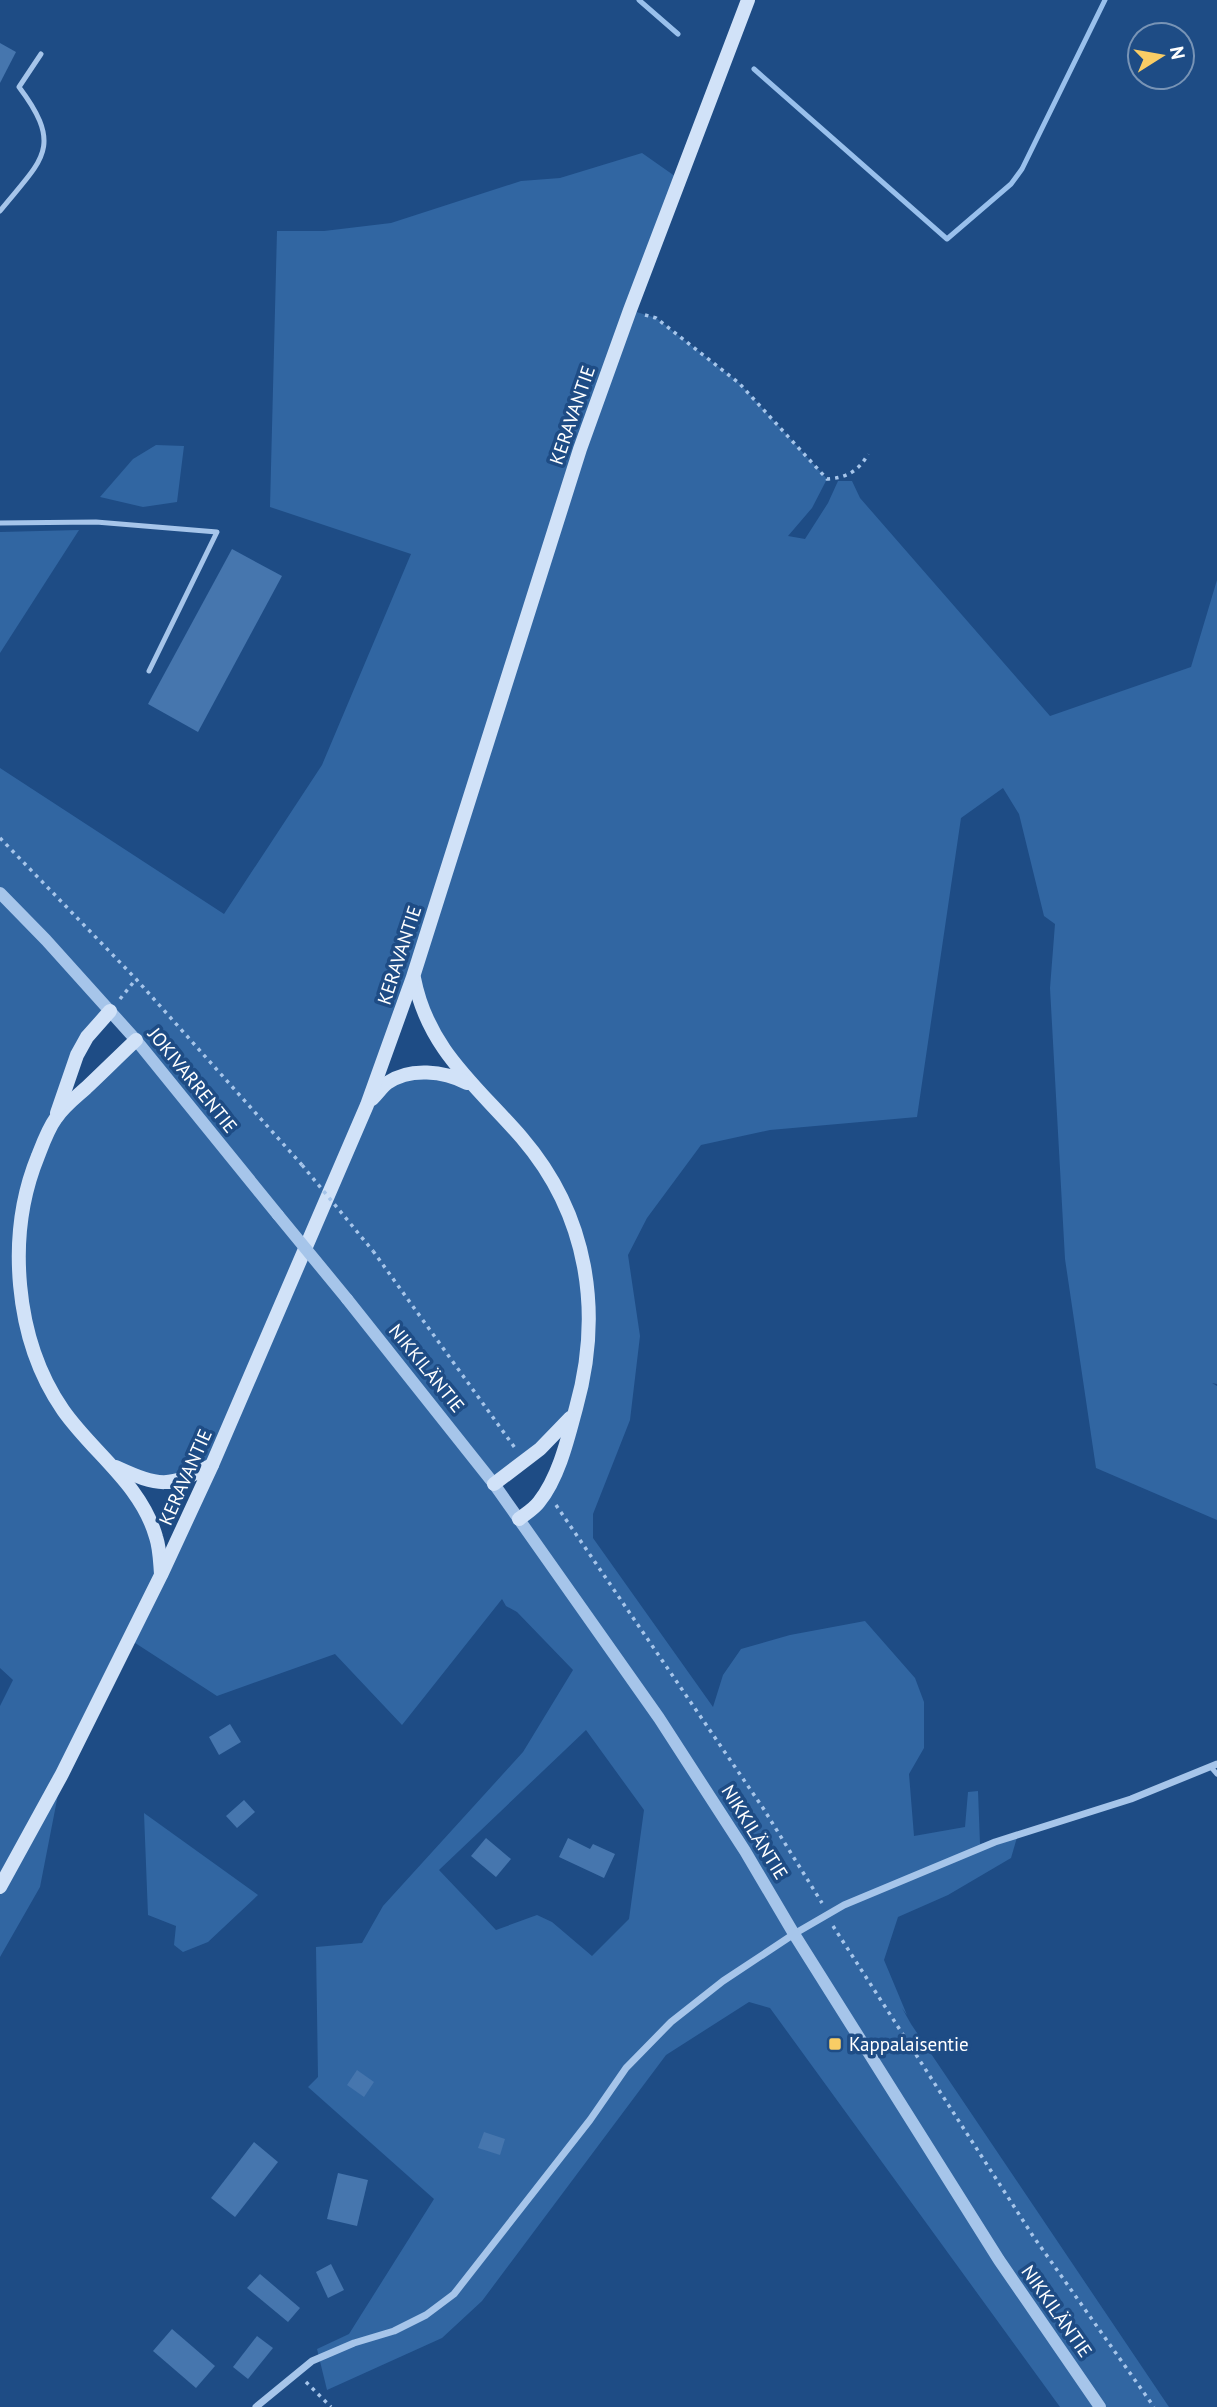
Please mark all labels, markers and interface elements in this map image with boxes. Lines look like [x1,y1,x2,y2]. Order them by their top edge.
north arrow [1126,21,1196,91]
text: N [1165,44,1191,61]
street label: KERAVANTIE [544,362,600,468]
street label: KERAVANTIE [372,902,426,1008]
street label: JOKIVARRENTIE [143,1022,243,1138]
street label: NIKKILÄNTIE [384,1319,470,1417]
street label: KERAVANTIE [153,1425,217,1529]
street label: NIKKILÄNTIE [716,1780,794,1884]
place label: Kappalaisentie [849,2032,969,2056]
marker: Kappalaisentie [827,2036,843,2052]
street label: NIKKILÄNTIE [1016,2260,1098,2362]

